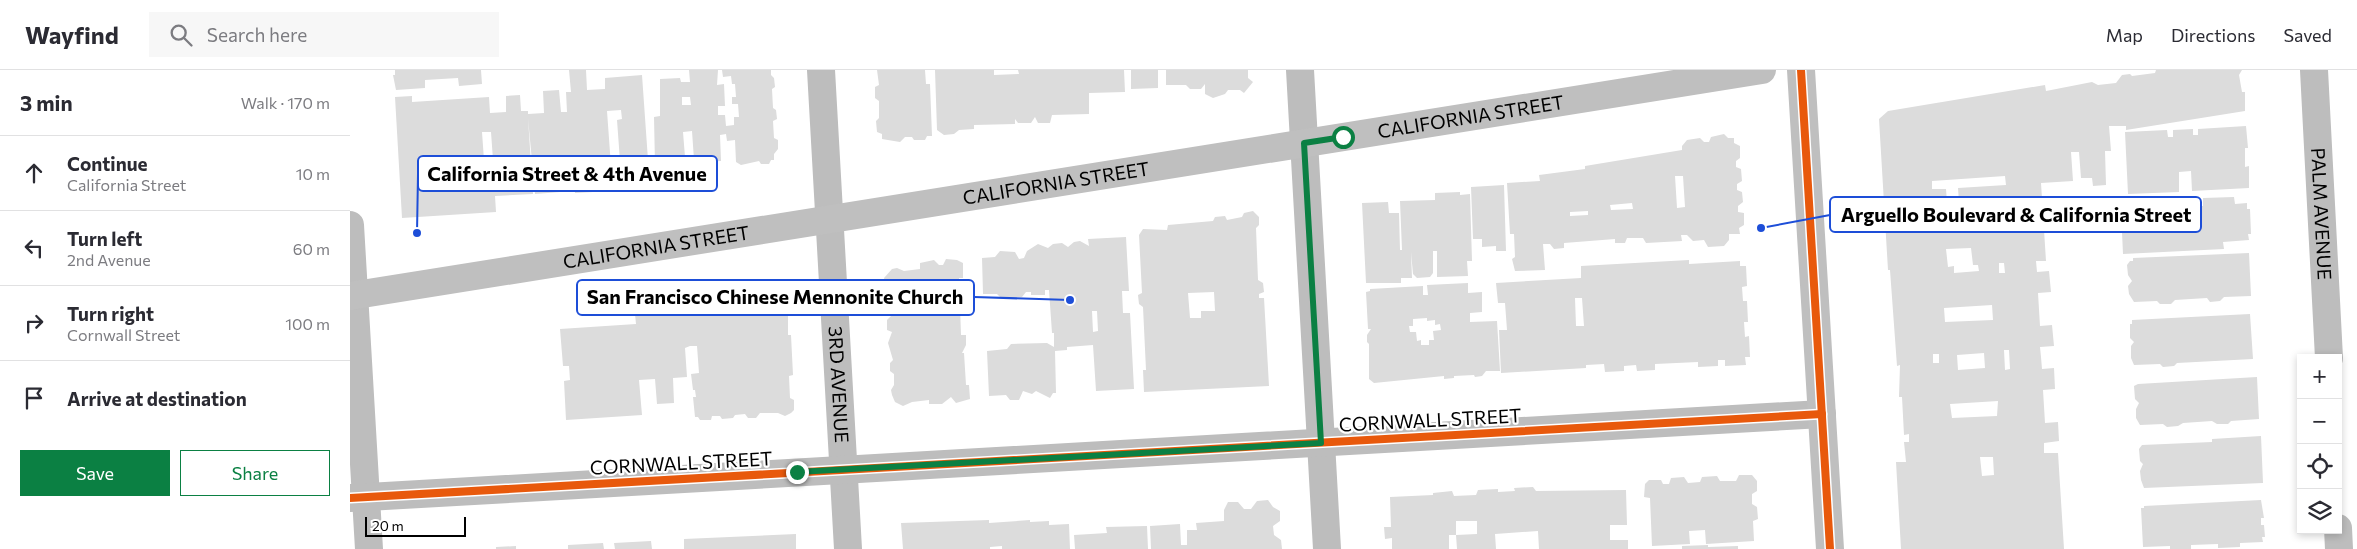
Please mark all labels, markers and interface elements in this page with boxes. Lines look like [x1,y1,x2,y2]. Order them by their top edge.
search box [149,12,499,57]
text: Wayfind [25,20,119,49]
icon: search [167,21,195,49]
text: Search here [207,23,307,46]
text: Map [2106,24,2143,46]
text: Directions [2171,24,2255,46]
text: Saved [2283,24,2332,46]
text: 3 min [20,90,73,115]
street label: CALIFORNIA STREET [1376,90,1566,142]
text: Walk · 170 m [241,93,330,112]
route start [1332,126,1355,149]
street label: PALM AVENUE [2307,147,2337,280]
text: Continue [67,152,147,175]
callout: California Street & 4th Avenue [418,156,717,191]
street label: CALIFORNIA STREET [961,156,1151,209]
icon: ahead [20,159,48,187]
text: California Street & 4th Avenue [427,161,707,185]
text: 10 m [296,164,330,183]
text: California Street [67,175,186,194]
callout: Arguello Boulevard & California Street [1830,197,2201,232]
text: Arguello Boulevard & California Street [1841,202,2191,226]
street label: CALIFORNIA STREET [561,220,751,273]
text: Turn left [67,227,142,250]
icon: left [20,234,48,262]
text: 60 m [293,239,330,258]
text: 2nd Avenue [67,250,151,269]
callout: San Francisco Chinese Mennonite Church [577,280,974,315]
text: San Francisco Chinese Mennonite Church [587,284,963,308]
text: Turn right [67,302,154,325]
icon: right [20,309,48,337]
text: 100 m [285,314,330,333]
text: Cornwall Street [67,325,180,344]
street label: 3RD AVENUE [824,326,854,443]
map controls [2297,354,2342,534]
button: + [2297,354,2342,399]
icon: arrive [20,384,48,412]
text: Arrive at destination [67,387,247,410]
button: − [2297,399,2342,444]
street label: CORNWALL STREET [1338,403,1522,436]
button: locate [2297,444,2342,489]
street label: CORNWALL STREET [589,446,773,479]
button: Save [20,450,170,496]
button: Share [180,450,330,496]
route end [786,461,809,484]
button: layers [2297,489,2342,534]
scale bar [365,514,466,537]
text: 20 m [372,517,404,534]

